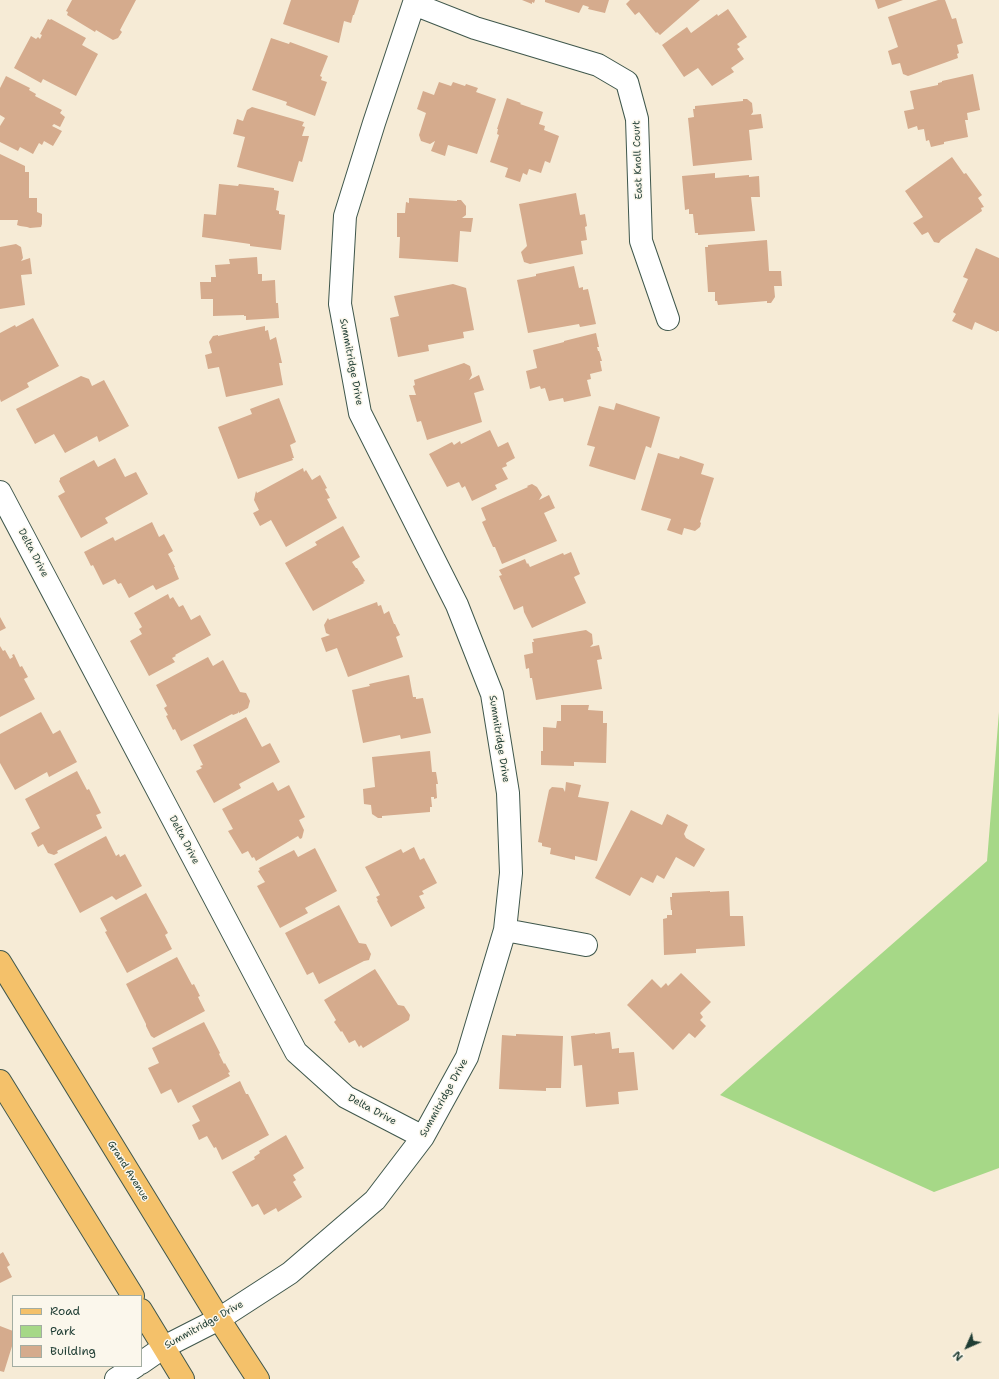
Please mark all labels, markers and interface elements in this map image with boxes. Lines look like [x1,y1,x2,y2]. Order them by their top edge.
street label: East Knoll Court [631,120,645,200]
street label: Summitridge Drive [337,318,365,406]
street label: Delta Drive [15,527,51,579]
street label: Summitridge Drive [486,695,512,783]
street label: Delta Drive [166,814,202,866]
street label: Summitridge Drive [417,1057,471,1139]
street label: Delta Drive [346,1092,398,1128]
street label: Grand Avenue [105,1139,151,1203]
legend [12,1295,142,1367]
street label: Summitridge Drive [163,1298,245,1352]
text: Road [50,1303,80,1319]
text: Park [50,1323,76,1339]
north arrow [947,1327,987,1367]
text: Building [50,1343,96,1359]
text: N [950,1347,967,1364]

